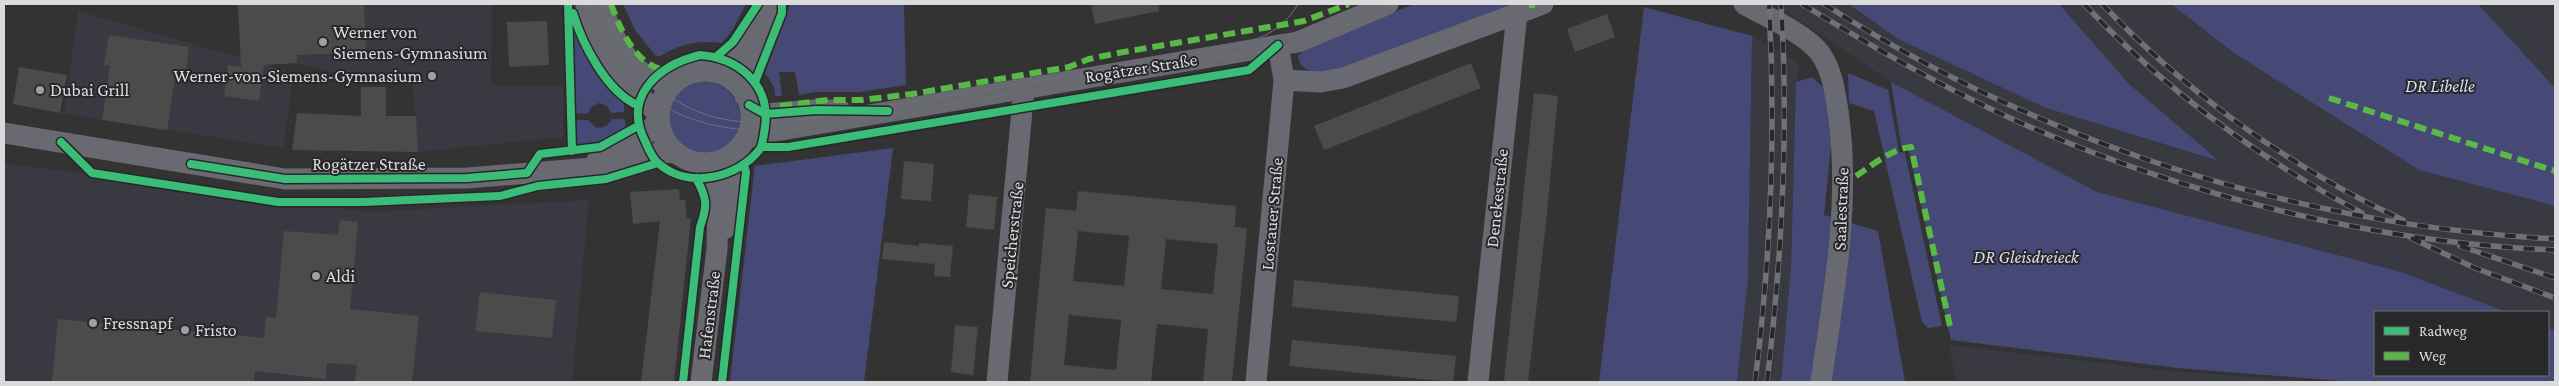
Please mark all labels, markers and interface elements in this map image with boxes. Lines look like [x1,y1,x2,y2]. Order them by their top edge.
place label: Werner von Siemens-Gymnasium [333,22,488,63]
marker: Werner von Siemens-Gymnasium [317,36,329,48]
street label: Rogätzer Straße [1083,49,1199,87]
place label: Werner-von-Siemens-Gymnasium [174,66,423,86]
marker: Werner-von-Siemens-Gymnasium [426,70,438,82]
park label: DR Libelle [2405,76,2475,96]
place label: Dubai Grill [50,80,129,100]
marker: Dubai Grill [34,84,46,96]
street label: Denekestraße [1482,148,1512,248]
street label: Rogätzer Straße [312,154,426,174]
street label: Lostauer Straße [1257,157,1287,271]
street label: Saalestraße [1830,167,1852,251]
street label: Speicherstraße [996,181,1028,289]
park label: DR Gleisdreieck [1973,247,2080,267]
place label: Aldi [326,266,355,286]
marker: Aldi [310,270,322,282]
street label: Hafenstraße [694,270,724,360]
legend [2374,311,2549,376]
place label: Fressnapf [103,313,174,333]
marker: Fressnapf [87,317,99,329]
place label: Fristo [195,320,237,340]
text: Radweg [2419,323,2467,340]
marker: Fristo [179,324,191,336]
text: Weg [2419,348,2446,365]

